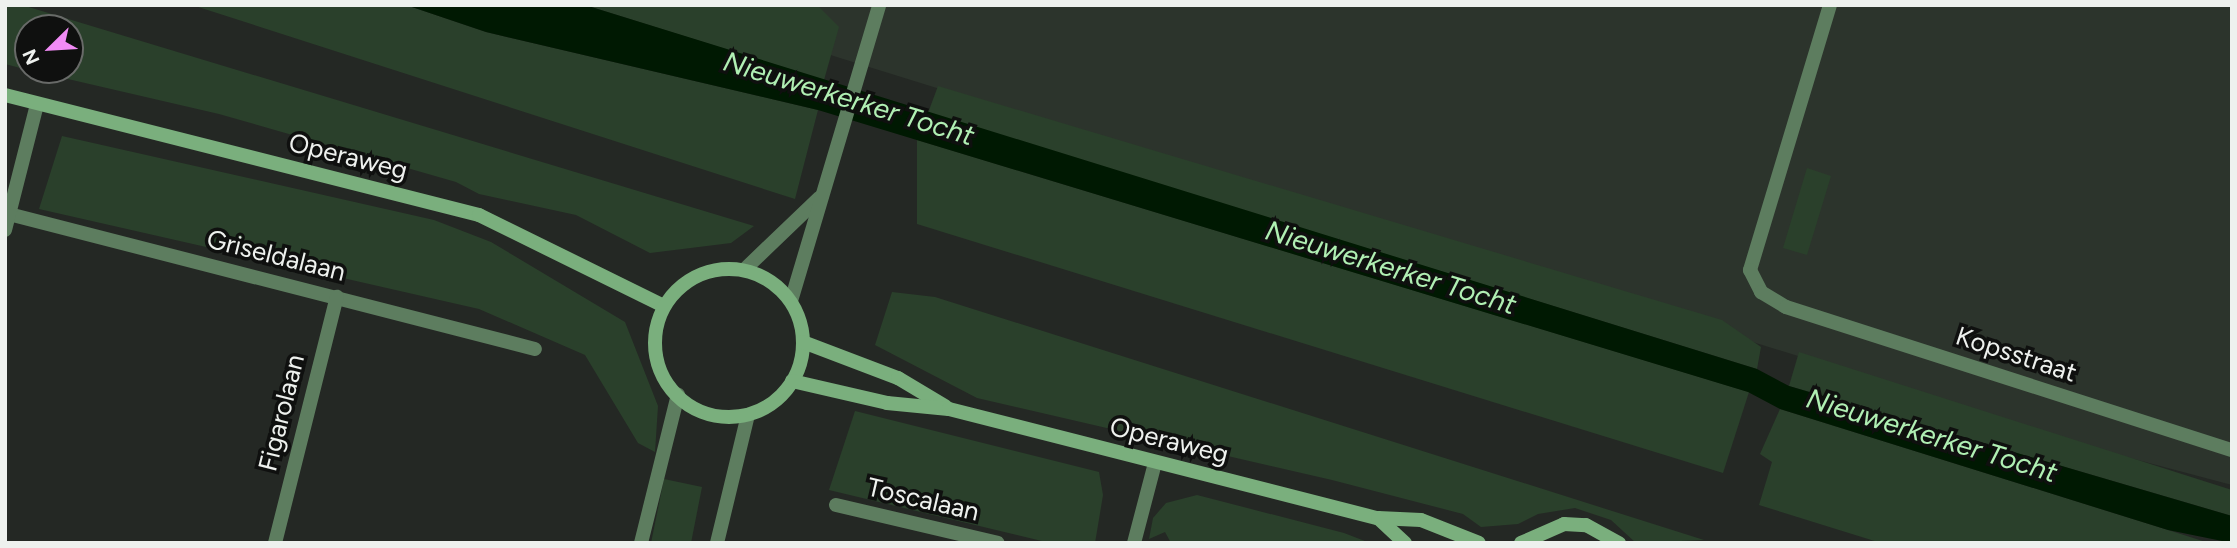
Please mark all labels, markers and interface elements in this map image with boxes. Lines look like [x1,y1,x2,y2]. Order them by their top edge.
north arrow [14,14,84,84]
water label: Nieuwerkerker Tocht [720,44,978,152]
text: N [18,46,45,68]
street label: Operaweg [285,127,411,187]
water label: Nieuwerkerker Tocht [1262,213,1520,321]
street label: Griseldalaan [203,224,349,288]
street label: Kopsstraat [1952,321,2080,389]
street label: Figarolaan [252,351,312,475]
water label: Nieuwerkerker Tocht [1803,381,2061,489]
street label: Operaweg [1106,411,1232,471]
street label: Toscalaan [864,472,982,528]

